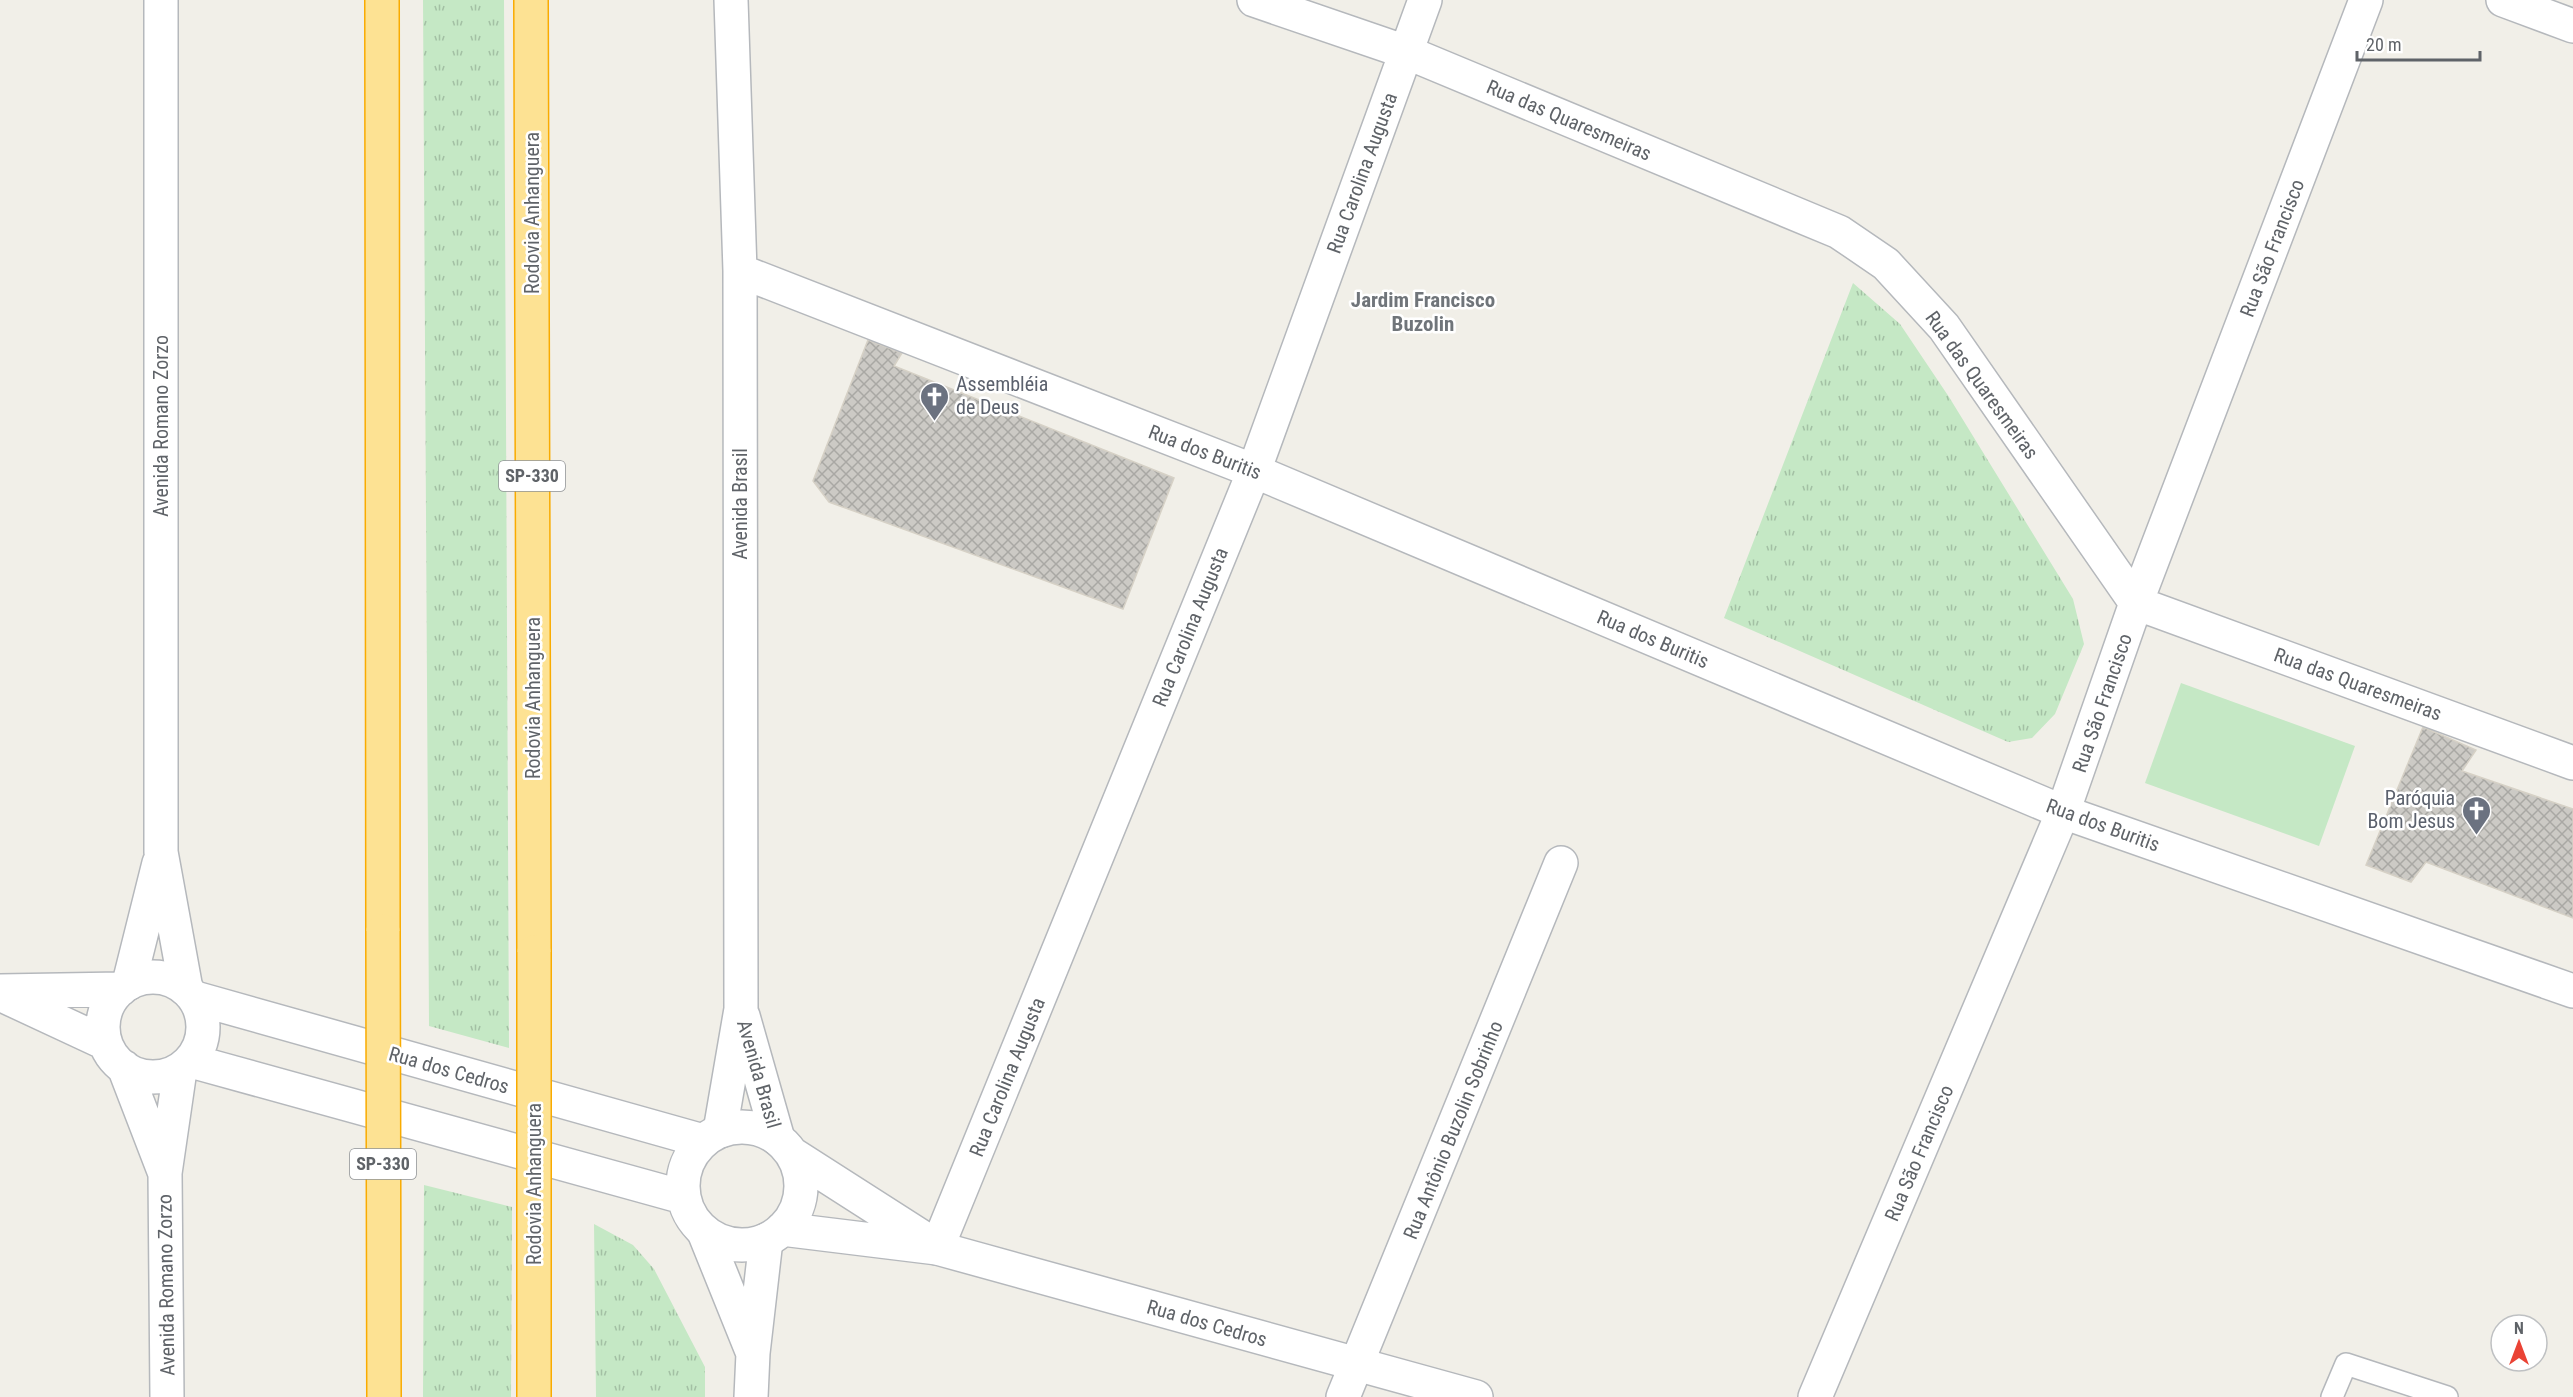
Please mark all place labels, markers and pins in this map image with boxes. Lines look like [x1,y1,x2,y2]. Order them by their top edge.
place label: Assembléia de Deus [956,372,1048,419]
church icon: Assembléia de Deus [919,380,951,422]
place label: Paróquia Bom Jesus [2367,786,2455,833]
church icon: Paróquia Bom Jesus [2460,794,2492,836]

